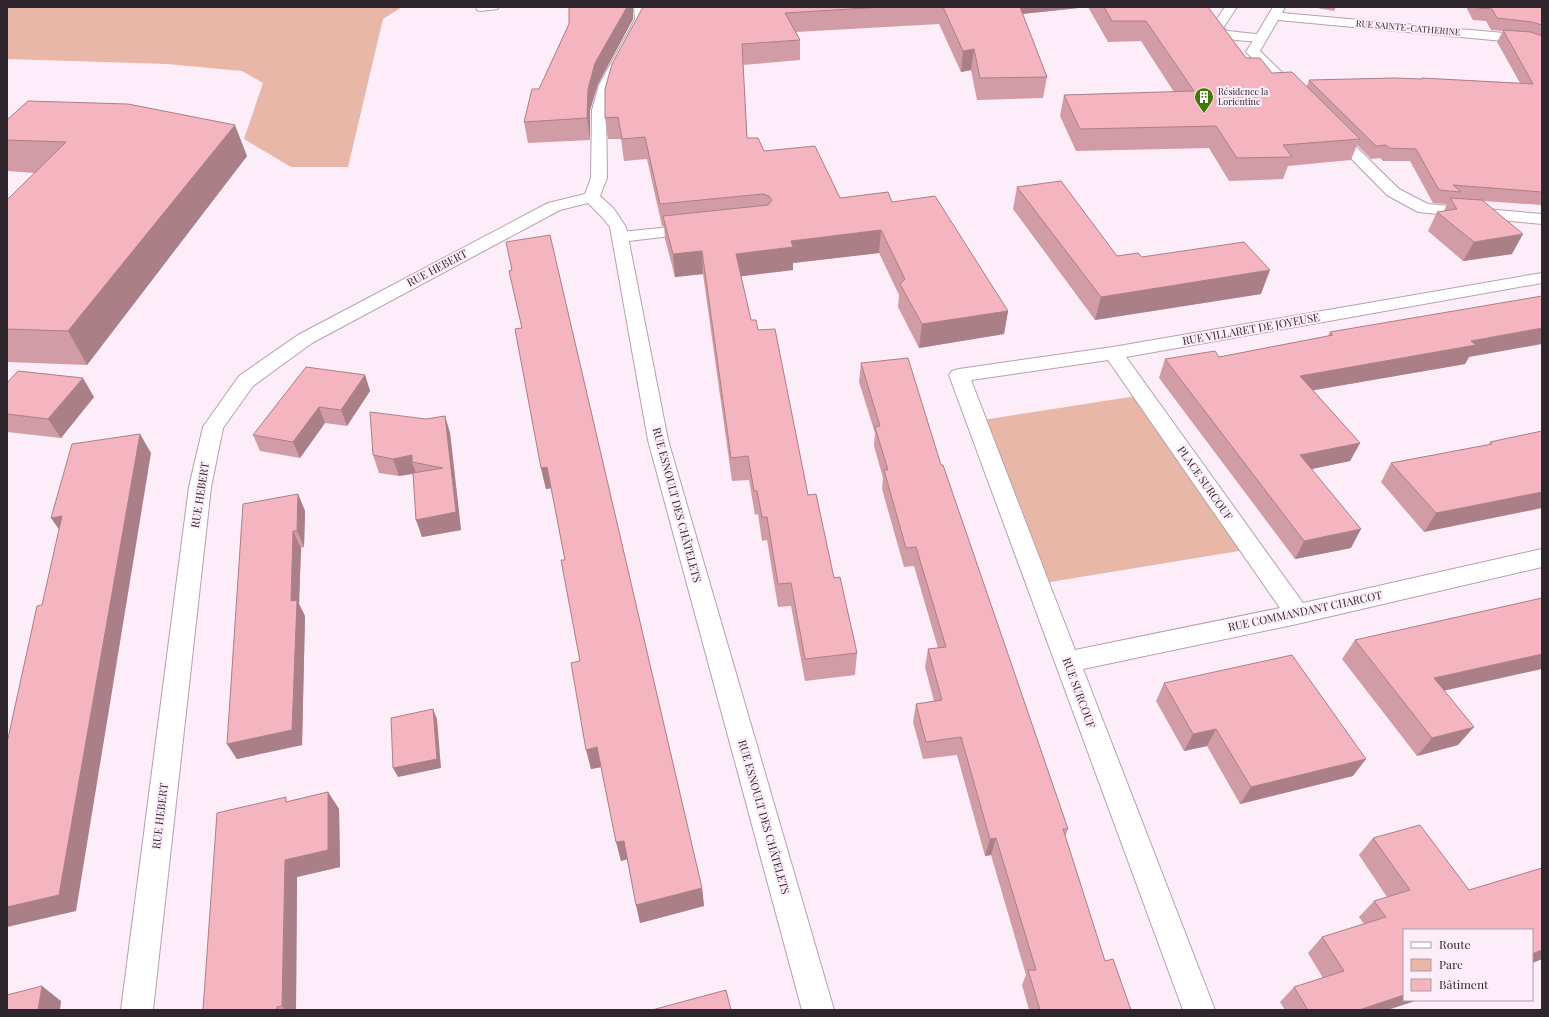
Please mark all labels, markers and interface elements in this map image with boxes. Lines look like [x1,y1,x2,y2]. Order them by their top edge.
street label: RUE SAINTE-CATHERINE [1355,16,1461,38]
place label: Résidence la Lorientine [1218,85,1269,107]
building icon: Résidence la Lorientine [1193,86,1215,114]
street label: RUE HEBERT [404,245,470,290]
street label: RUE VILLARET DE JOYEUSE [1181,309,1321,348]
street label: RUE ESNOULT DES CHÂTELETS [650,426,705,584]
street label: PLACE SURCOUF [1174,443,1236,523]
street label: RUE HEBERT [187,461,212,529]
street label: RUE COMMANDANT CHARCOT [1227,587,1383,634]
street label: RUE SURCOUF [1060,656,1099,730]
street label: RUE ESNOULT DES CHÂTELETS [735,738,794,896]
street label: RUE HEBERT [148,782,171,850]
legend [1403,929,1533,1001]
text: Route [1439,936,1471,952]
text: Parc [1439,956,1463,972]
text: Bâtiment [1439,976,1489,992]

